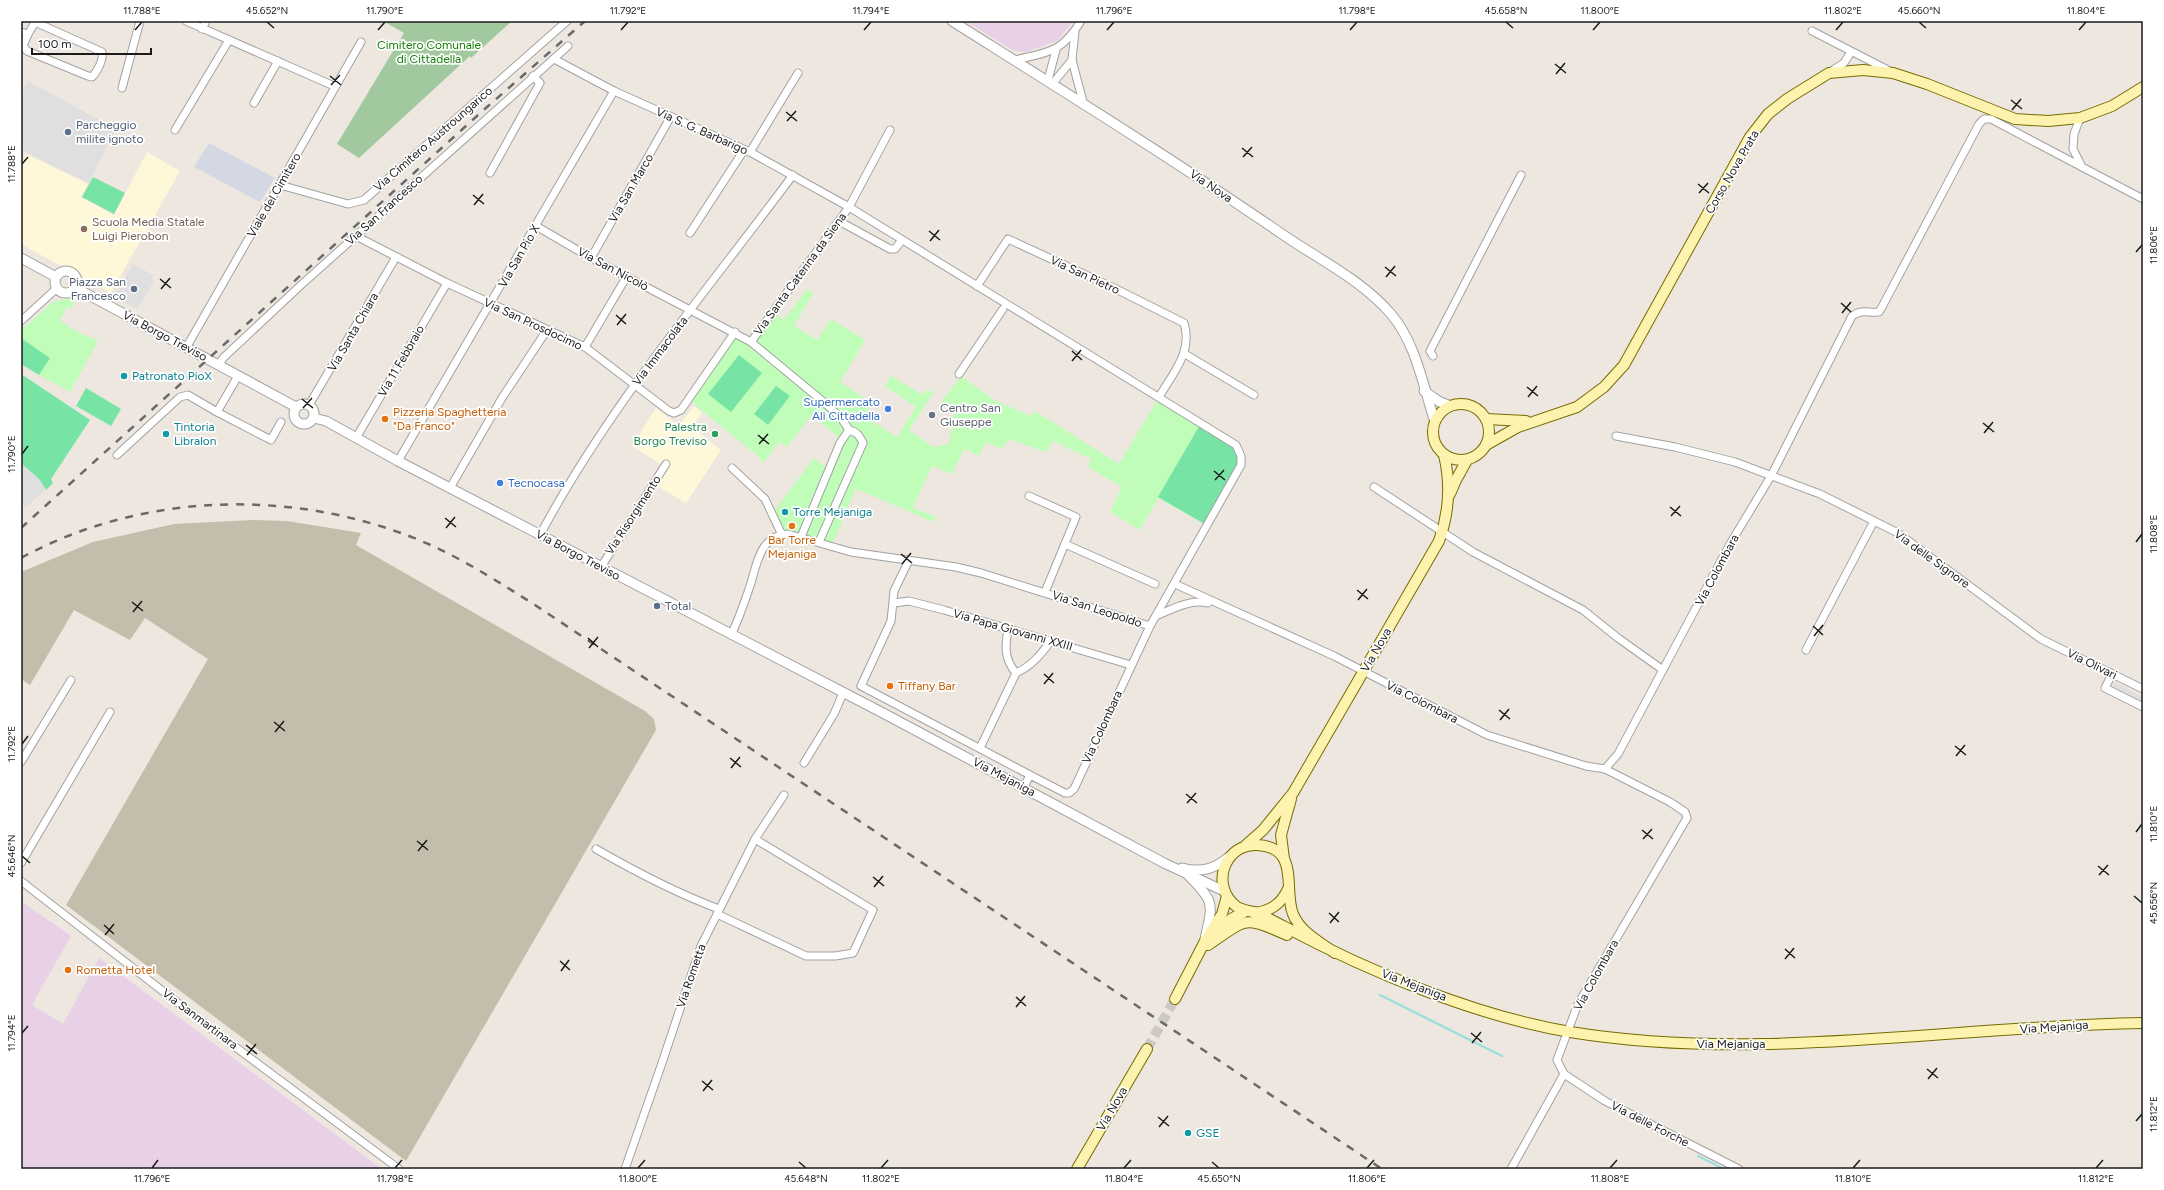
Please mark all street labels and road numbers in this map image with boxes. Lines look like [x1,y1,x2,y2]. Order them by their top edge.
street label: Via Cimitero Austroungarico [371,84,495,194]
street label: Via S. G. Barbarigo [654,104,750,158]
street label: Corso Nova Prata [1702,128,1762,216]
street label: Viale del Cimitero [244,150,304,240]
street label: Via San Marco [606,151,656,225]
street label: Via Nova [1187,167,1235,205]
street label: Via San Francesco [343,172,425,248]
street label: Via Santa Caterina da Siena [751,210,849,338]
street label: Via San Pio X [495,221,543,290]
street label: Via San Nicolò [575,244,651,294]
street label: Via San Pietro [1048,253,1122,297]
street label: Via Santa Chiara [325,290,381,374]
street label: Via San Prosdocimo [481,295,585,353]
street label: Via Borgo Treviso [120,308,210,364]
street label: Via Immacolata [629,314,691,388]
street label: Via 11 Febbraio [375,323,427,399]
street label: Via Risorgimento [602,473,664,557]
street label: Via Borgo Treviso [533,527,623,583]
street label: Via delle Signore [1891,527,1973,591]
street label: Via Colombara [1692,532,1742,608]
street label: Via San Leopoldo [1050,588,1144,630]
street label: Via Papa Giovanni XXIII [952,606,1074,654]
street label: Via Nova [1358,625,1394,675]
street label: Via Olivari [2065,646,2119,682]
street label: Via Colombara [1384,678,1460,726]
street label: Via Colombara [1079,688,1125,766]
street label: Via Mejaniga [970,755,1038,799]
street label: Via Colombara [1571,937,1621,1013]
street label: Via Rometta [674,942,708,1010]
street label: Via Mejaniga [1379,966,1449,1004]
street label: Via Sanmartinara [159,986,241,1052]
street label: Via Mejaniga [2019,1018,2089,1036]
street label: Via Mejaniga [1697,1037,1765,1051]
street label: Via Nova [1094,1084,1130,1134]
street label: Via delle Forche [1609,1098,1692,1150]

